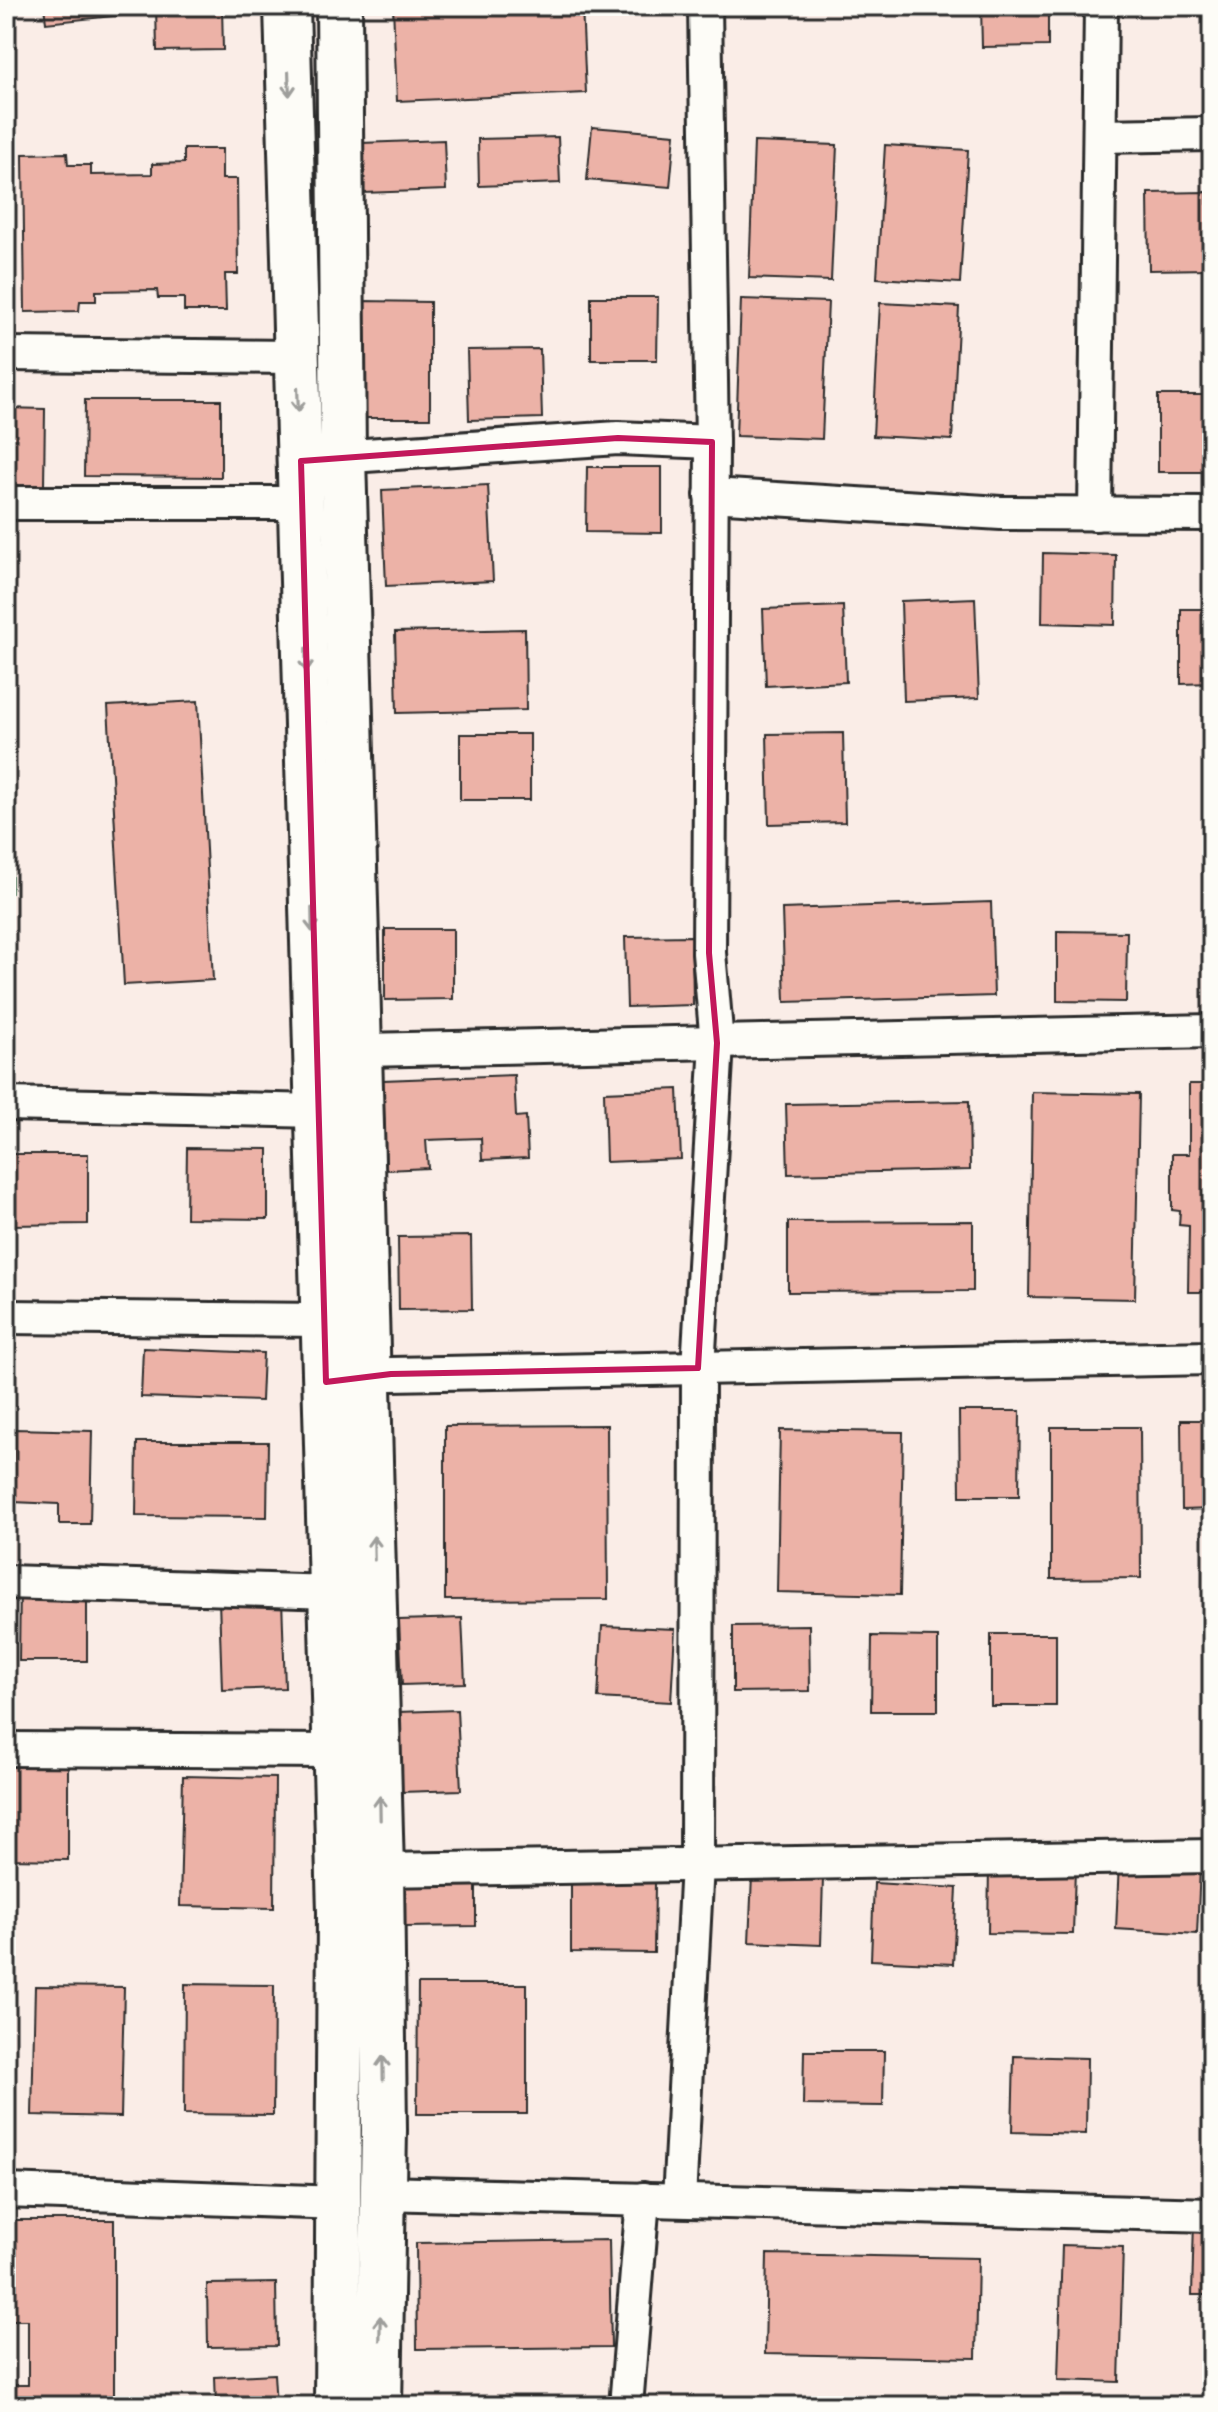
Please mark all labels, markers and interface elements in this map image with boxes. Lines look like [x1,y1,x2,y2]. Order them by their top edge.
one-way arrow [281,70,296,97]
one-way arrow [291,386,306,413]
one-way arrow [298,646,313,673]
one-way arrow [305,906,320,933]
one-way arrow [367,1535,382,1562]
one-way arrow [372,1795,388,1822]
one-way arrow [375,2055,391,2082]
one-way arrow [372,2315,388,2342]

